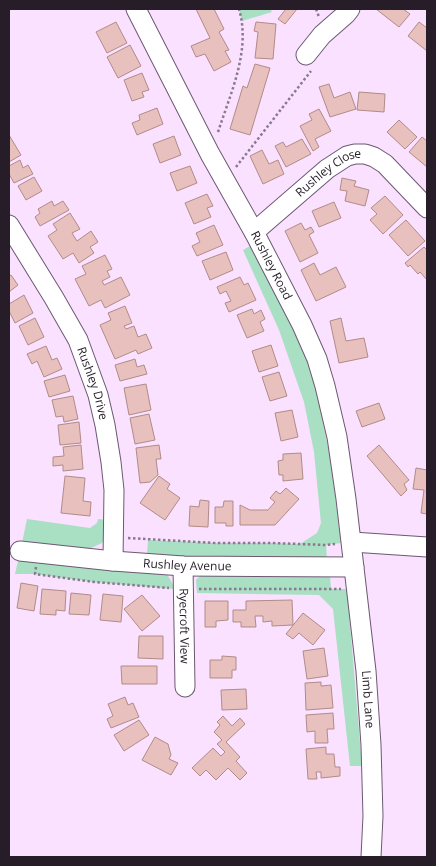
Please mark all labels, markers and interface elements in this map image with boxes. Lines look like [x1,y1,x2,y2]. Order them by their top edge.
street label: Rushley Close [292,145,361,201]
street label: Rushley Road [247,228,297,303]
street label: Rushley Drive [73,344,113,422]
street label: Rushley Avenue [143,554,232,574]
street label: Ryecroft View [175,588,194,665]
street label: Limb Lane [358,670,379,729]

